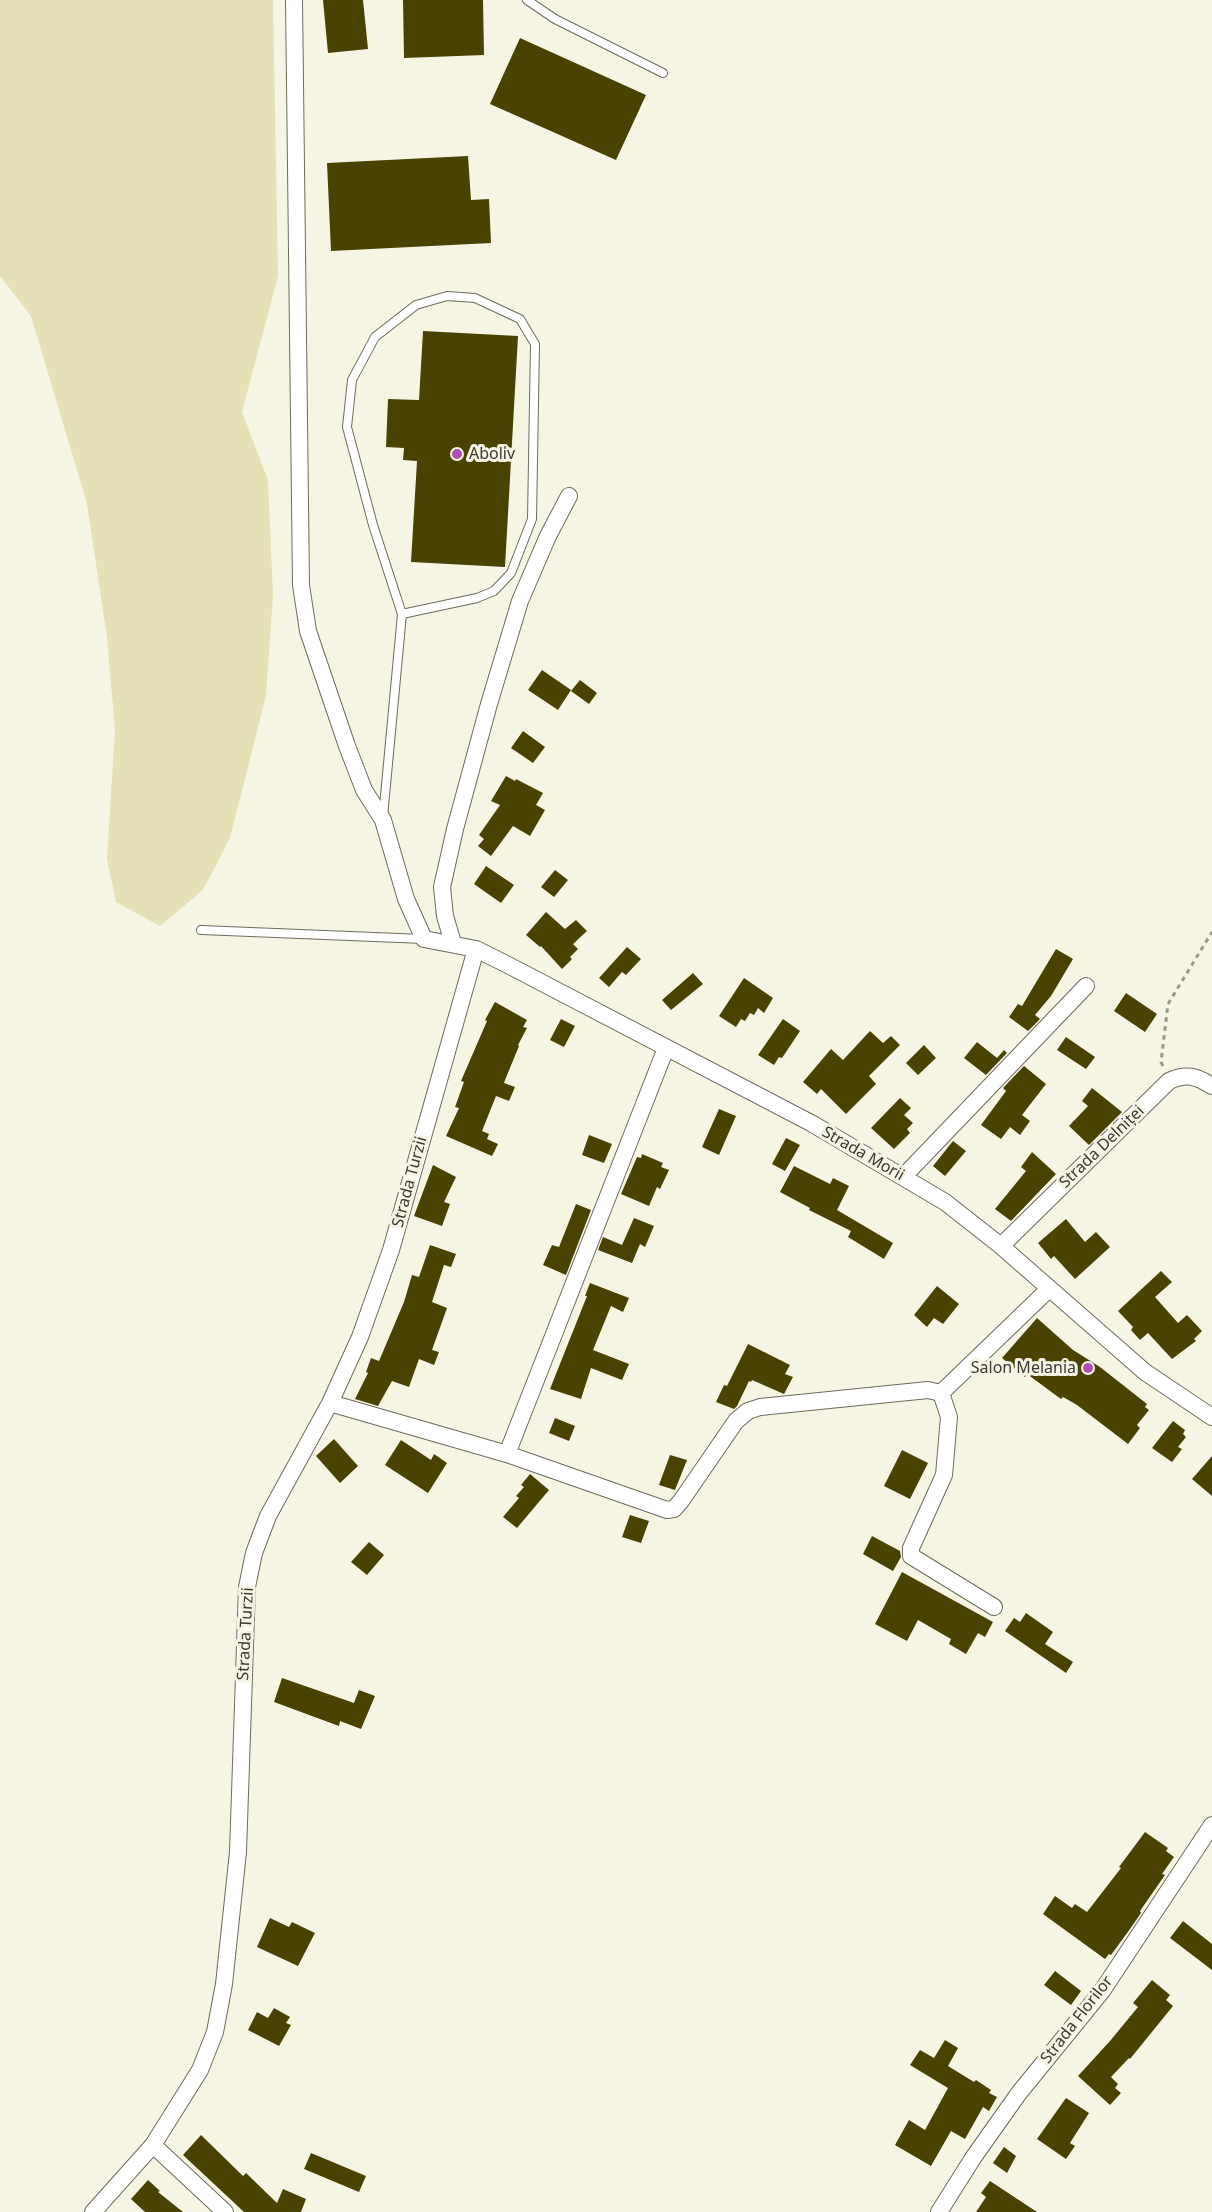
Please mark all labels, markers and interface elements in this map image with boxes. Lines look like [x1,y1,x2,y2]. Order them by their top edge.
place label: Aboliv [469,444,515,464]
marker: Aboliv [450,447,464,461]
street label: Strada Delniței [1056,1102,1148,1192]
street label: Strada Morii [818,1123,908,1185]
street label: Strada Turzii [389,1135,431,1229]
place label: Salon Melania [971,1358,1076,1378]
marker: Salon Melania [1081,1361,1095,1375]
street label: Strada Turzii [234,1587,258,1681]
street label: Strada Florilor [1037,1972,1117,2068]

